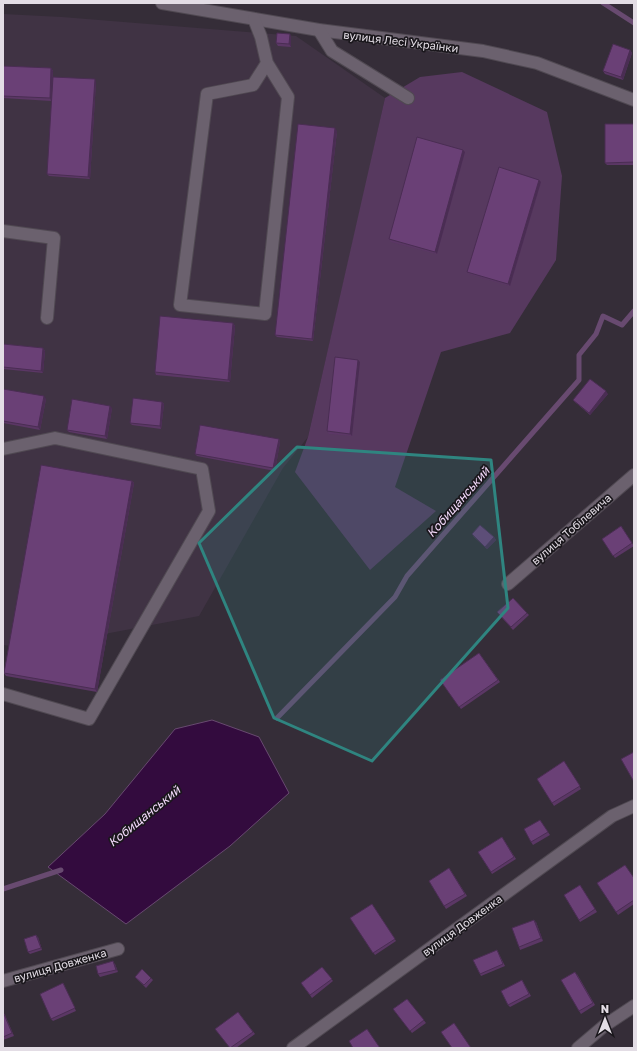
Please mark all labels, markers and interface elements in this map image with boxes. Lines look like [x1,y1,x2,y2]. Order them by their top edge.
street label: вулиця Лесі Українки [343,27,459,55]
water label: Кобищанський [423,463,493,540]
street label: вулиця Тобілевича [529,491,613,567]
water label: Кобищанський [105,782,184,850]
street label: вулиця Довженка [419,892,505,958]
street label: вулиця Довженка [12,946,108,984]
north arrow [585,999,625,1039]
text: N [601,1002,609,1015]

